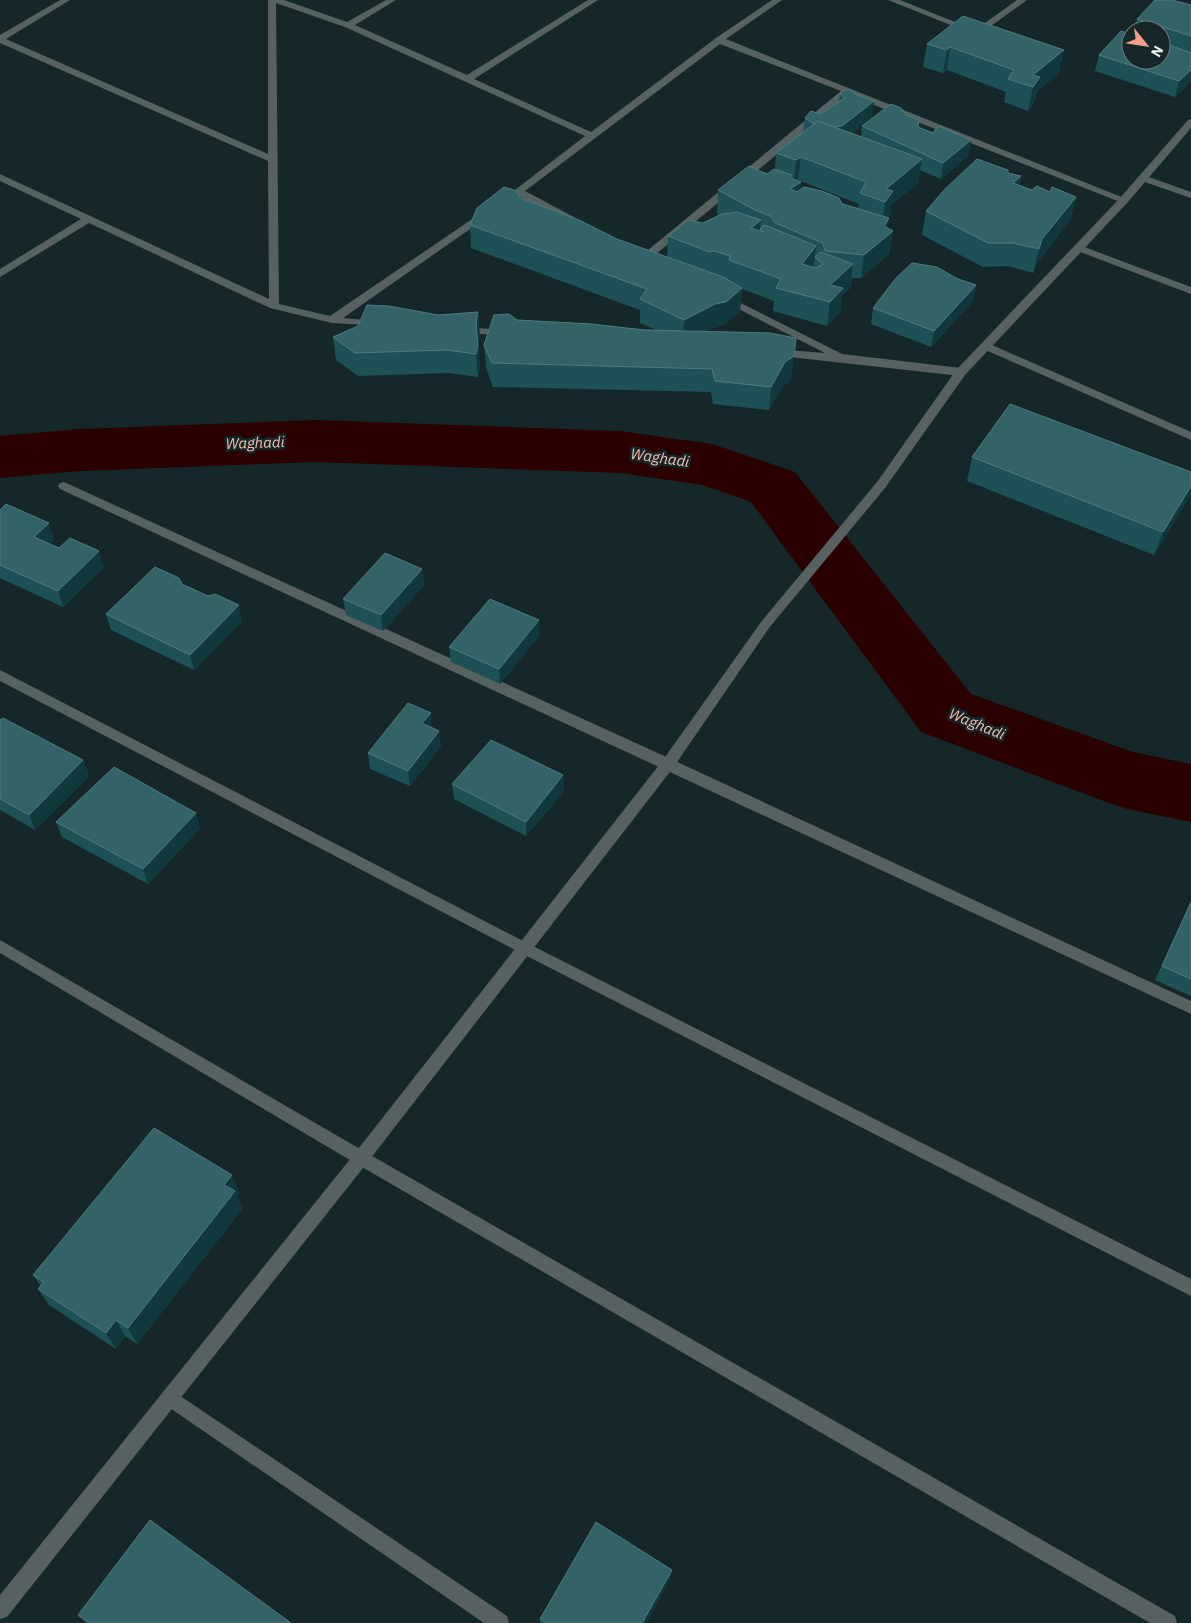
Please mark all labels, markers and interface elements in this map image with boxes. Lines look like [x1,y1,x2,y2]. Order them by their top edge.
north arrow [1121,20,1171,70]
text: N [1147,43,1168,60]
water label: Waghadi [225,432,285,453]
water label: Waghadi [630,444,691,471]
water label: Waghadi [946,704,1008,743]

